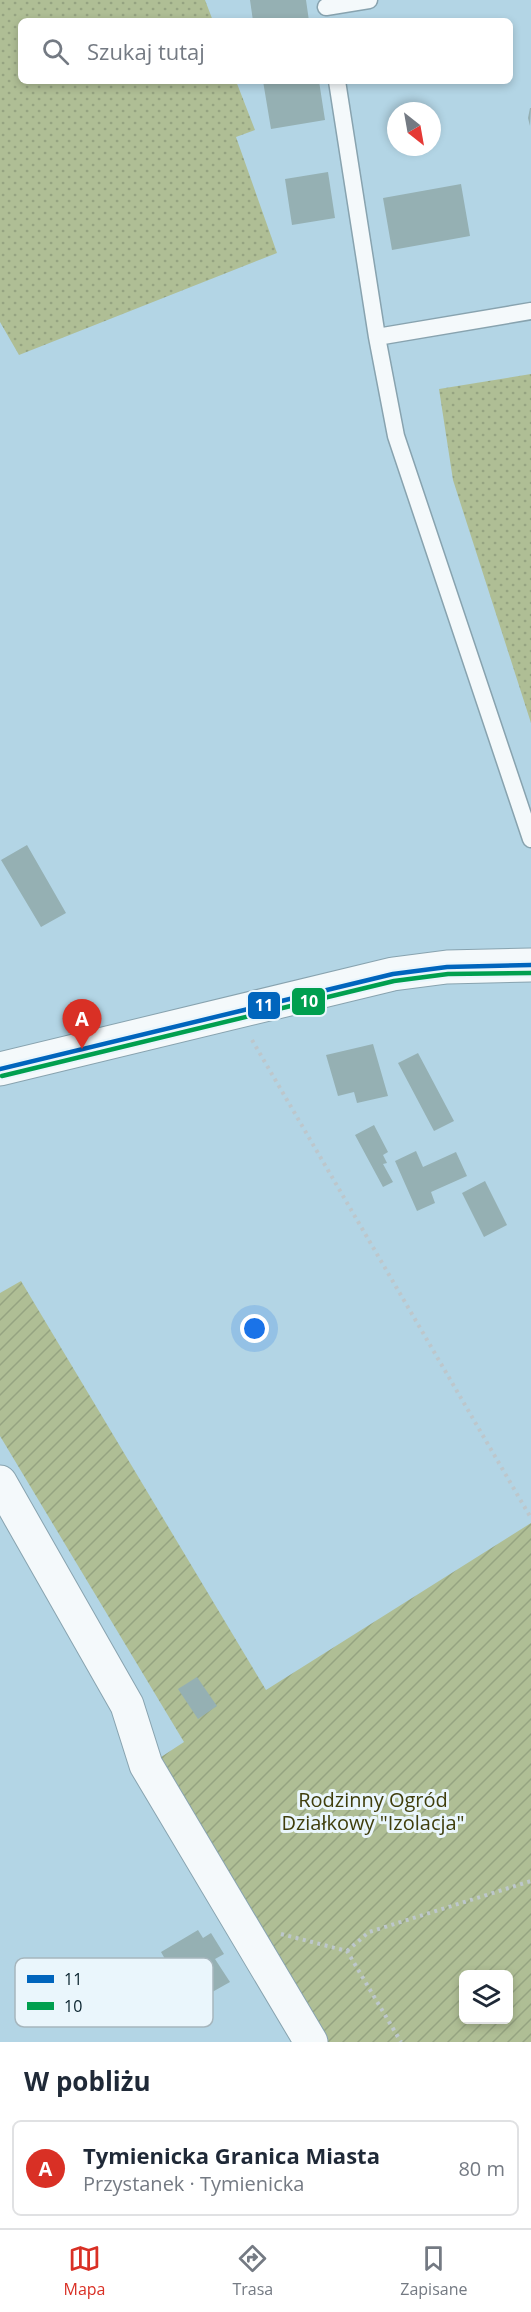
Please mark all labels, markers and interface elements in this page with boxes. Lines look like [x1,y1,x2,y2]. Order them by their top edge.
search box [18,18,513,84]
icon: search [39,35,72,68]
text: Szukaj tutaj [87,36,205,66]
north arrow [387,102,441,156]
line badge: 10 [291,987,326,1016]
text: 10 [300,990,318,1012]
line badge: 11 [247,991,281,1020]
text: 11 [255,994,273,1016]
pin: A [62,1000,101,1049]
your location [240,1314,269,1343]
park label: Rodzinny Ogród Działkowy "Izolacja" [281,1786,465,1836]
legend [15,1958,213,2027]
text: 11 [64,1968,82,1990]
map controls [459,1970,513,2024]
button: layers [459,1970,513,2024]
text: 10 [64,1995,82,2017]
text: W pobliżu [24,2063,151,2099]
text: Tymienicka Granica Miasta [83,2140,380,2170]
text: A [39,2155,52,2182]
text: 80 m [458,2155,505,2182]
text: Przystanek · Tymienicka [83,2170,304,2197]
tab: Mapa [64,2242,105,2300]
tab: Trasa [232,2242,273,2300]
tab: Zapisane [400,2242,467,2300]

